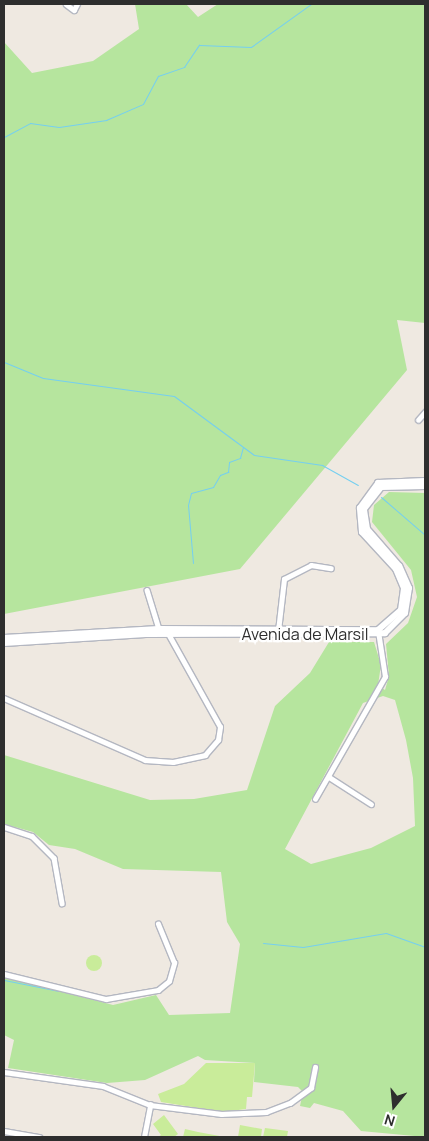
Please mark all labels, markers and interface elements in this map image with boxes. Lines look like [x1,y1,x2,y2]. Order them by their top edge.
street label: Avenida de Marsil [242,624,368,644]
north arrow [369,1081,419,1131]
text: N [382,1110,397,1131]

